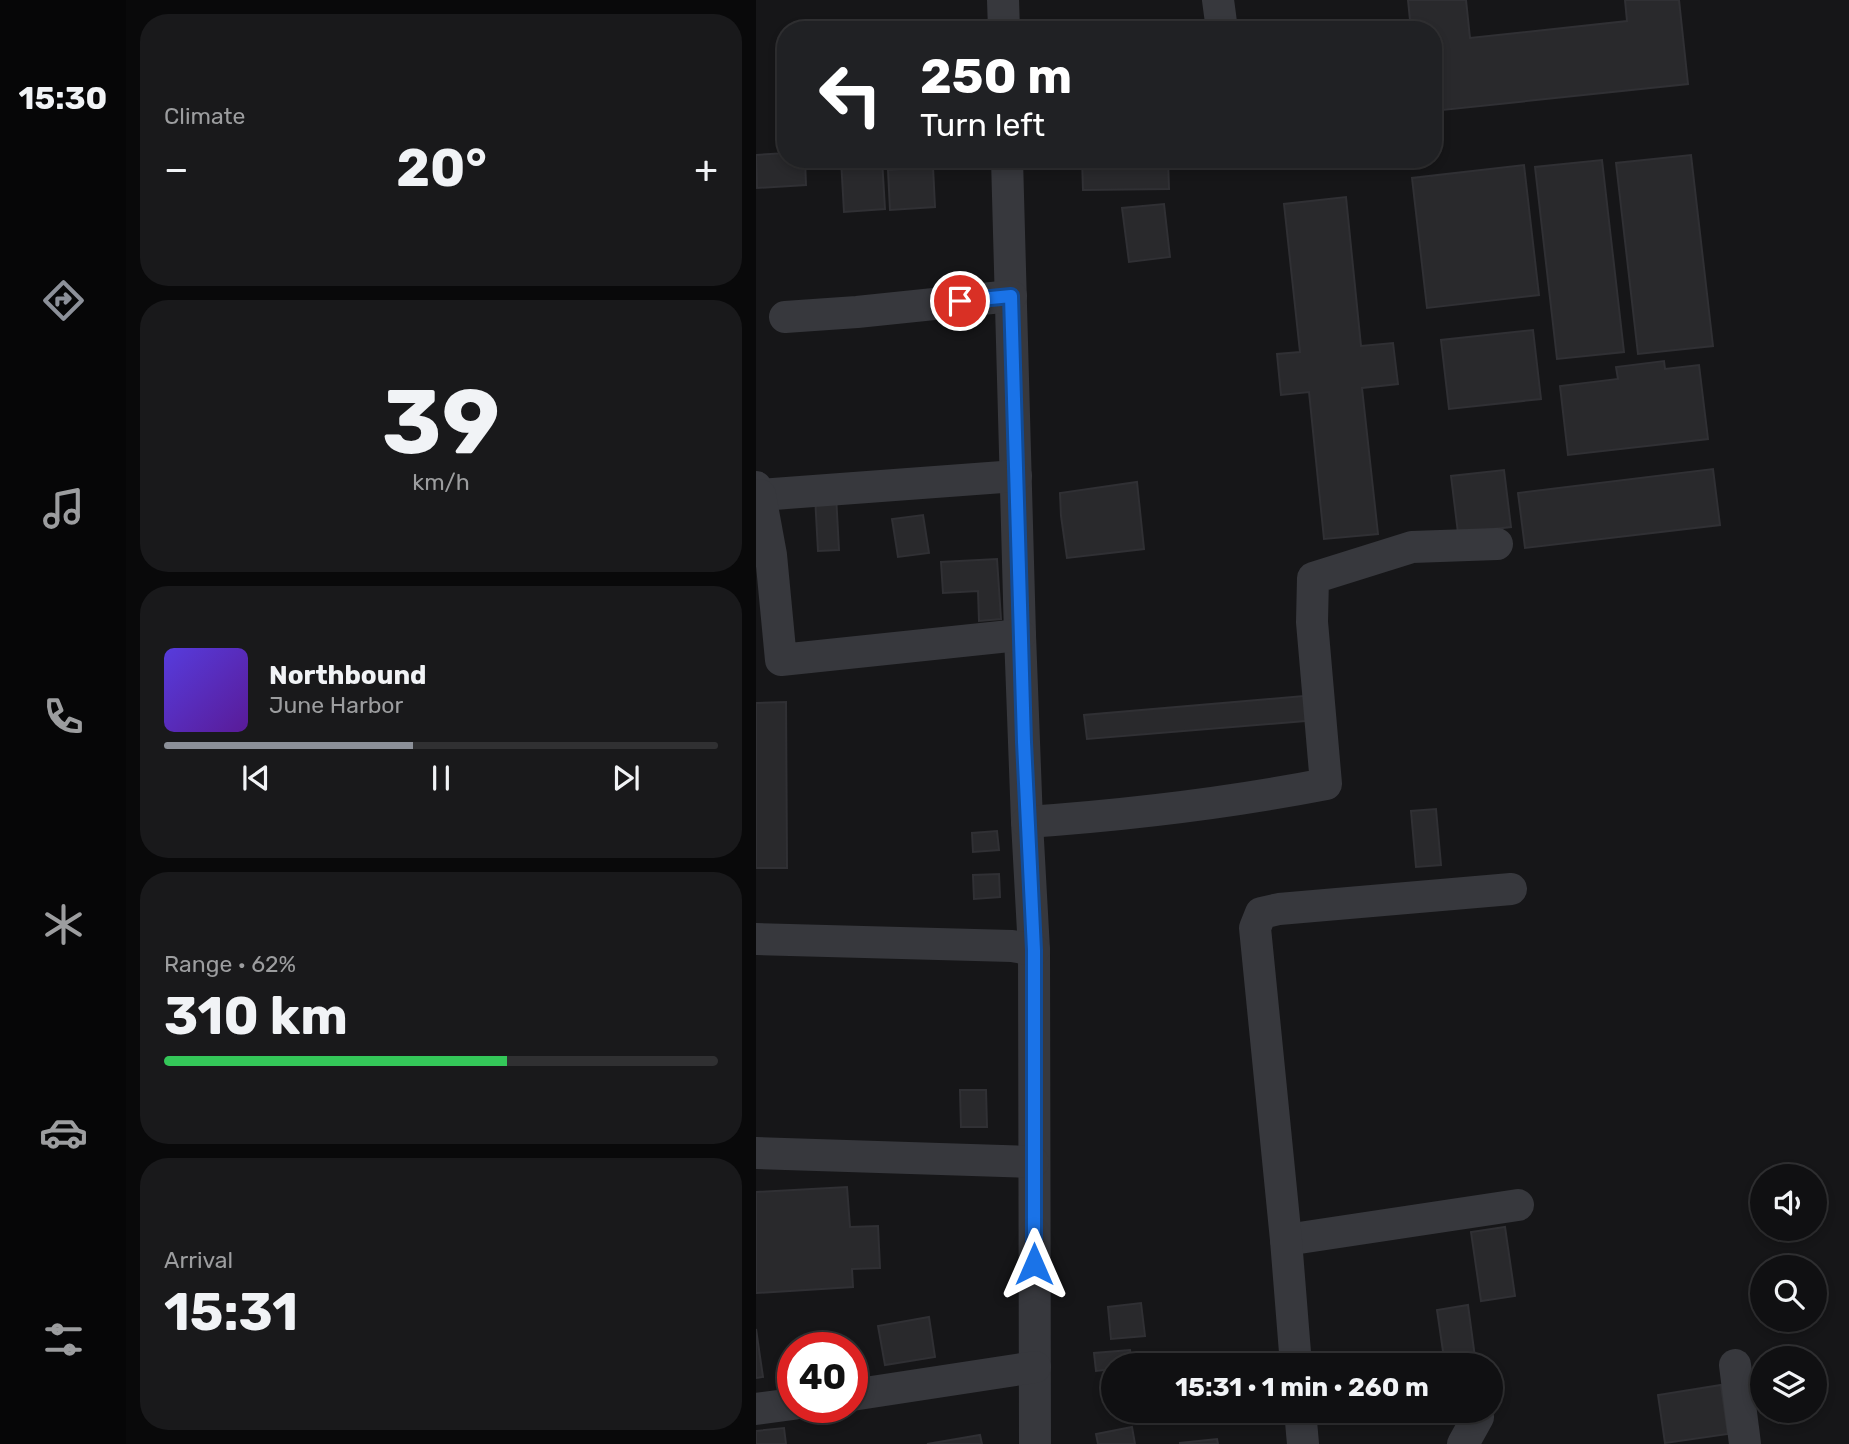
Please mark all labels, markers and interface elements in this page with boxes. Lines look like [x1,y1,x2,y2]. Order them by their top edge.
text: 250 m [920,47,1072,105]
icon: left [805,49,896,140]
text: 15:30 [19,79,107,117]
text: Climate [164,102,245,130]
text: Turn left [920,106,1045,144]
text: 20° [396,137,487,199]
text: − [164,146,189,192]
text: + [694,146,718,192]
pin [930,271,990,331]
icon: directions [39,276,88,325]
icon: arrive [941,282,979,320]
text: 39 [382,368,500,476]
text: km/h [412,468,470,496]
icon: music [39,484,88,533]
text: Northbound [269,660,427,691]
text: June Harbor [269,691,403,719]
icon: phone [39,692,88,741]
icon: previous [237,759,275,797]
icon: pause [422,759,460,797]
icon: next [607,759,645,797]
icon: climate [39,900,88,949]
text: Range · 62% [164,950,296,978]
text: 310 km [164,985,348,1047]
icon: car [39,1108,88,1157]
map controls [1750,1164,1827,1423]
button: sound [1750,1164,1827,1241]
position arrow [997,1227,1071,1301]
text: Arrival [164,1246,233,1274]
button: search [1750,1255,1827,1332]
text: 15:31 [164,1281,298,1343]
icon: filters [39,1315,88,1364]
speed limit sign: 40 [777,1332,868,1423]
button: layers [1750,1346,1827,1423]
text: 15:31 · 1 min · 260 m [1175,1372,1429,1403]

